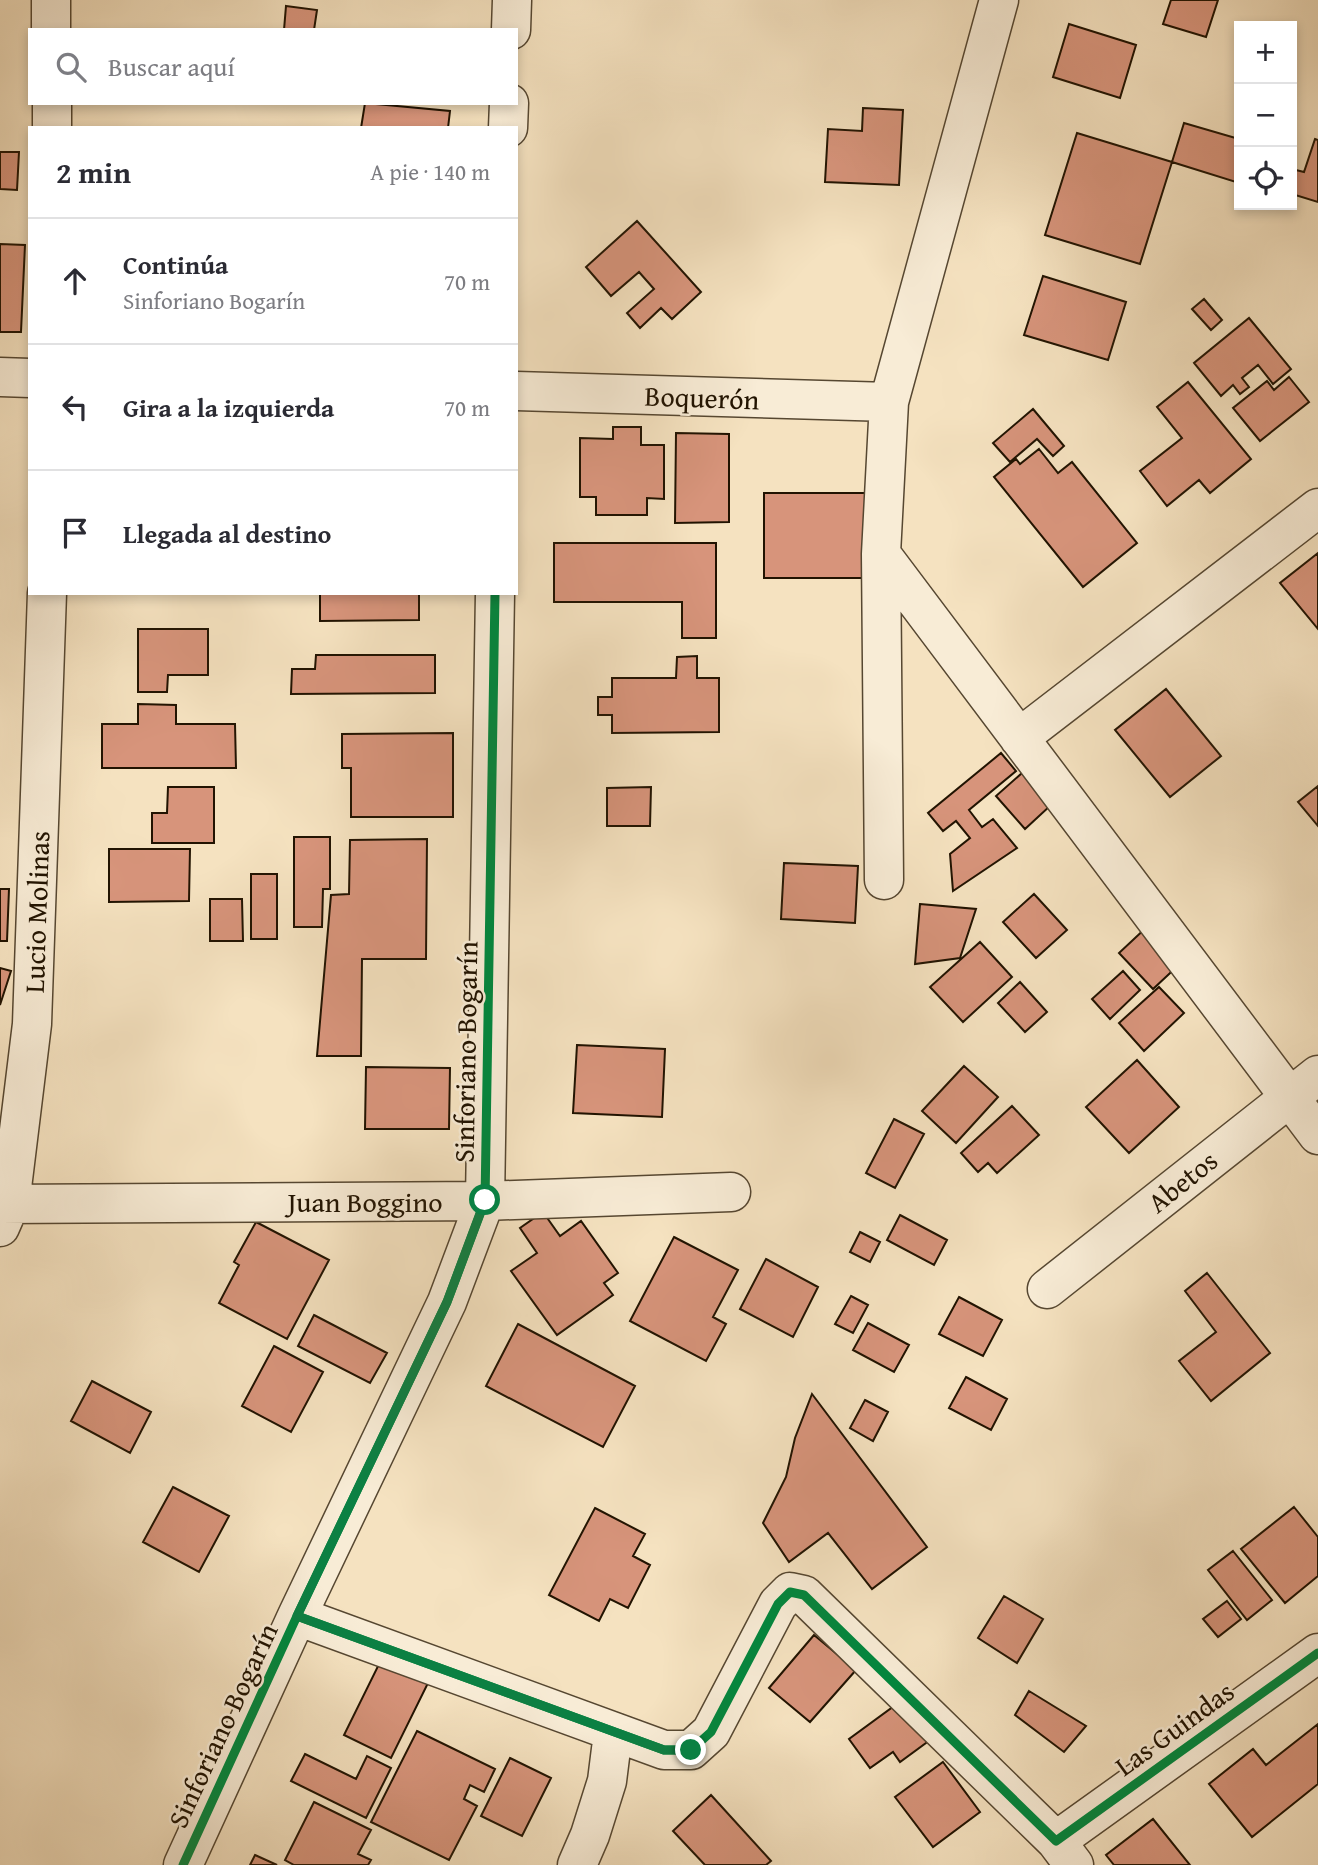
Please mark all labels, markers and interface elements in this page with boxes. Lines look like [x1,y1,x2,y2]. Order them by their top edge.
map controls [1234,21,1297,210]
button: + [1234,21,1297,84]
search box [28,28,518,105]
text: Buscar aquí [108,47,235,86]
icon: search [52,48,90,86]
button: − [1234,84,1297,147]
button: locate [1234,147,1297,210]
text: 2 min [56,150,131,194]
text: A pie · 140 m [370,155,490,188]
text: Continúa [123,245,228,284]
icon: ahead [56,262,94,300]
text: 70 m [444,265,490,298]
text: Sinforiano Bogarín [123,284,305,317]
street label: Boquerón [644,375,760,419]
icon: left [56,388,94,426]
text: Gira a la izquierda [123,388,334,427]
text: 70 m [444,391,490,424]
icon: arrive [56,514,94,552]
text: Llegada al destino [123,514,331,553]
street label: Lucio Molinas [13,830,59,994]
street label: Sinforiano Bogarín [443,940,487,1163]
street label: Abetos [1138,1140,1226,1222]
street label: Juan Boggino [285,1181,442,1222]
route start [469,1184,500,1215]
street label: Sinforiano Bogarín [157,1616,288,1834]
street label: Las Guindas [1106,1671,1242,1785]
route end [675,1734,706,1765]

